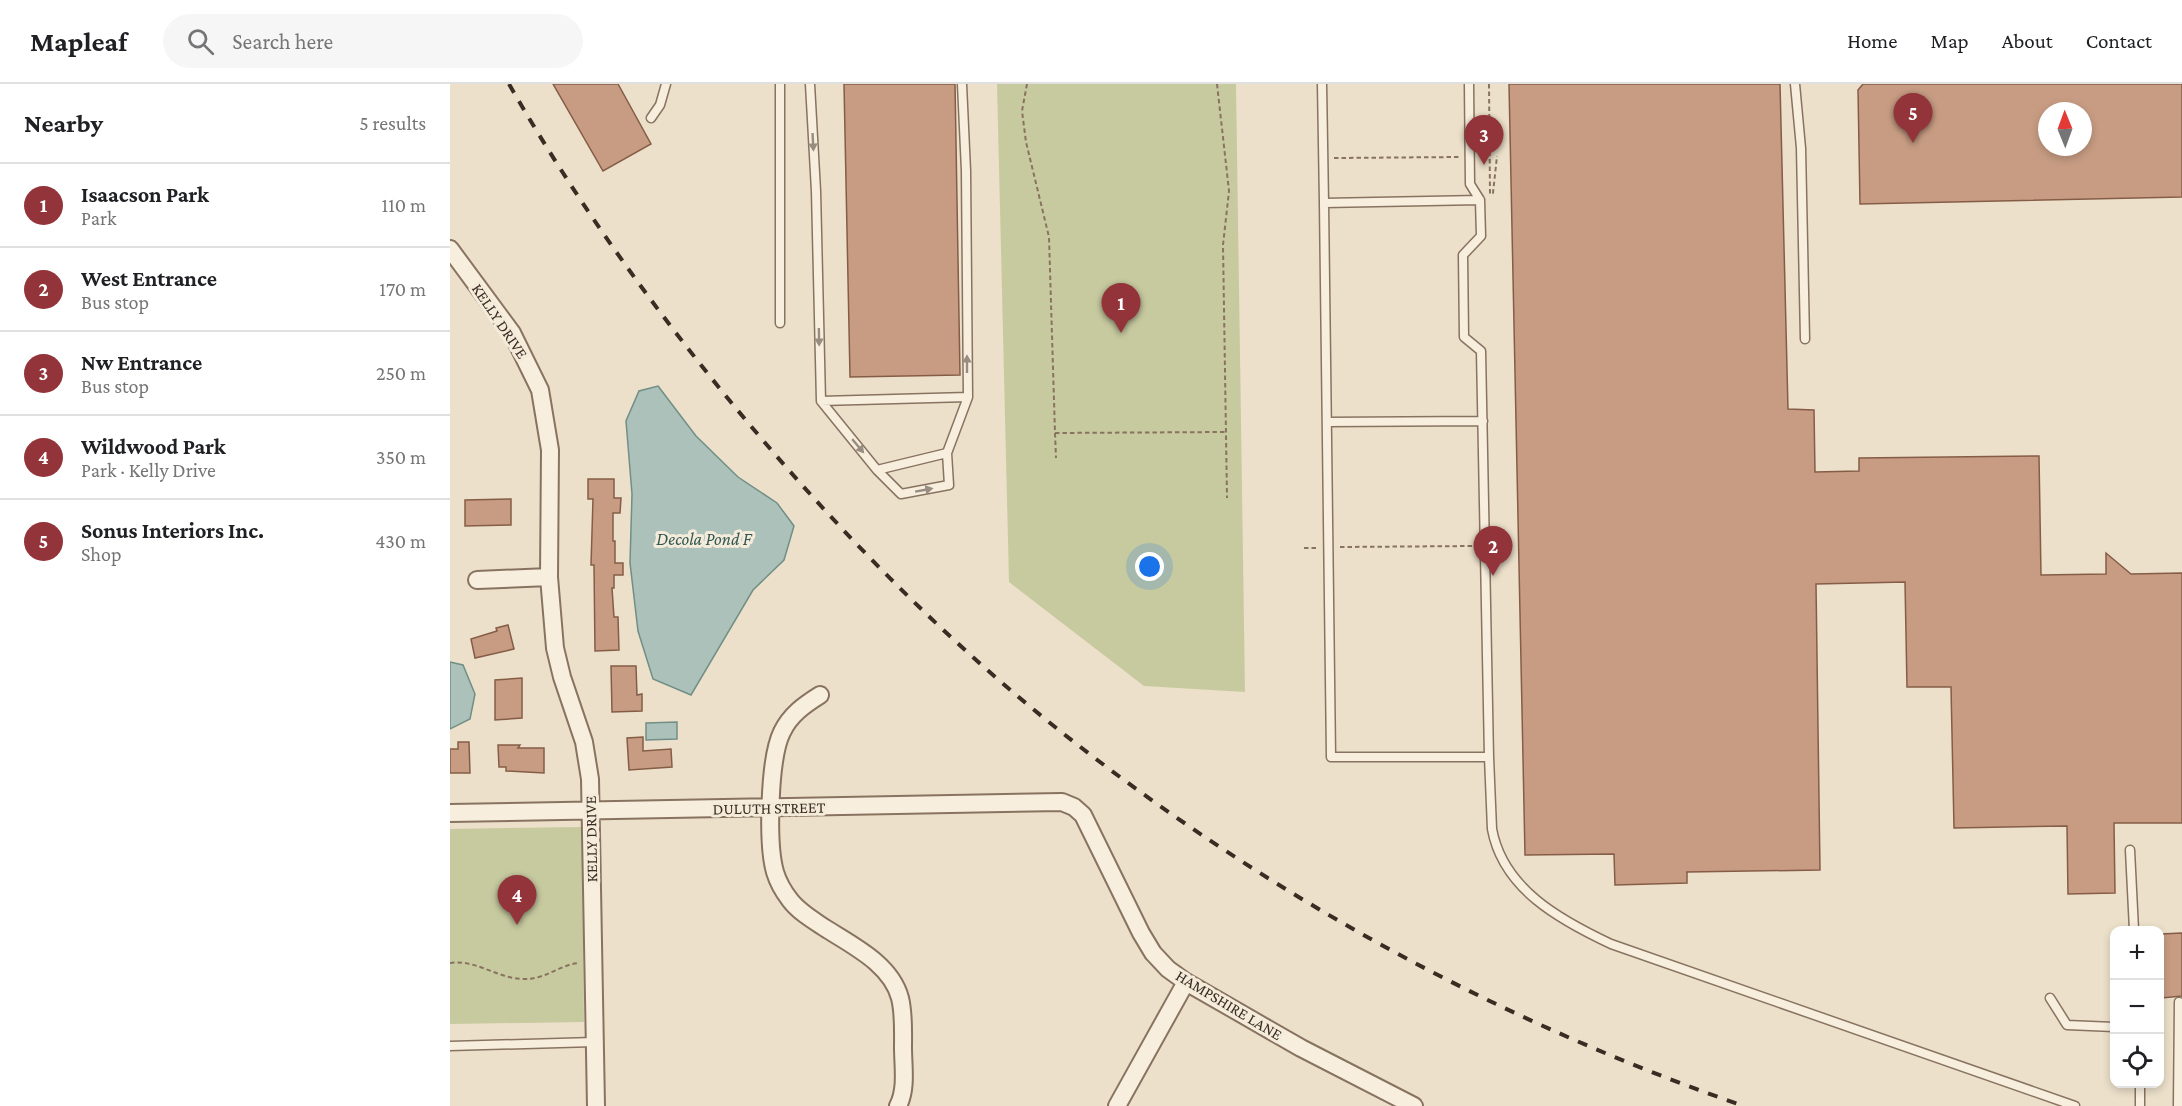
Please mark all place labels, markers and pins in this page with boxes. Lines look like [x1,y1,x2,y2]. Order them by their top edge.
pin: 5 [1894,94,1932,143]
pin: 3 [1464,116,1504,165]
pin: 1 [1102,284,1140,333]
pin: 2 [1474,526,1512,576]
pin: 4 [498,876,536,925]

